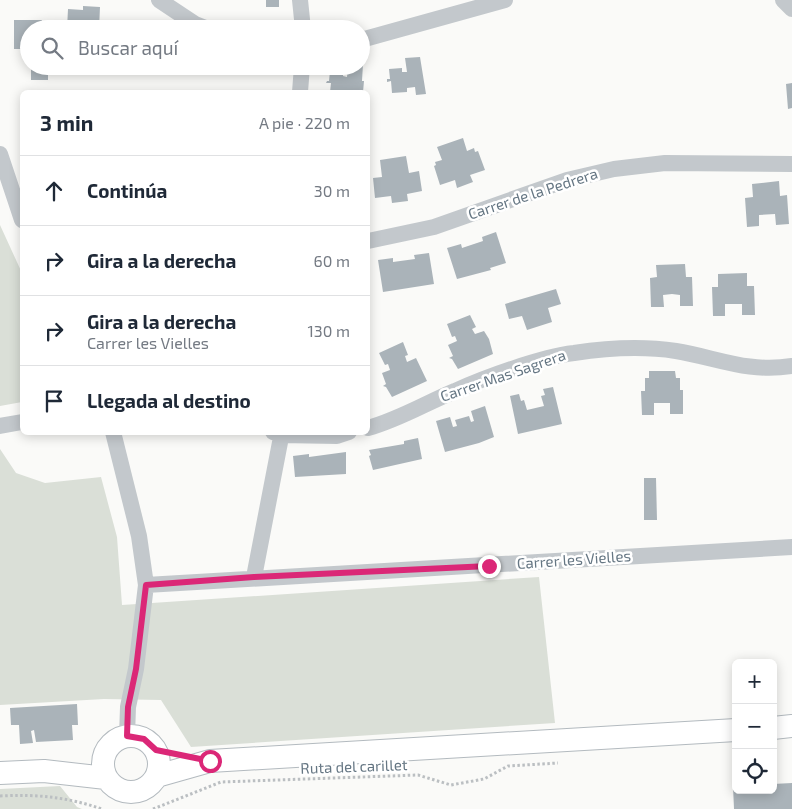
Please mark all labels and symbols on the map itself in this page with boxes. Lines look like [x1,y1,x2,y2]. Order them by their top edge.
street label: Carrer de la Pedrera [466,164,600,223]
street label: Carrer Mas Sagrera [438,345,568,405]
street label: Carrer les Vielles [516,546,632,572]
route end [478,555,501,578]
route start [199,750,222,773]
street label: Ruta del carillet [300,755,408,777]

